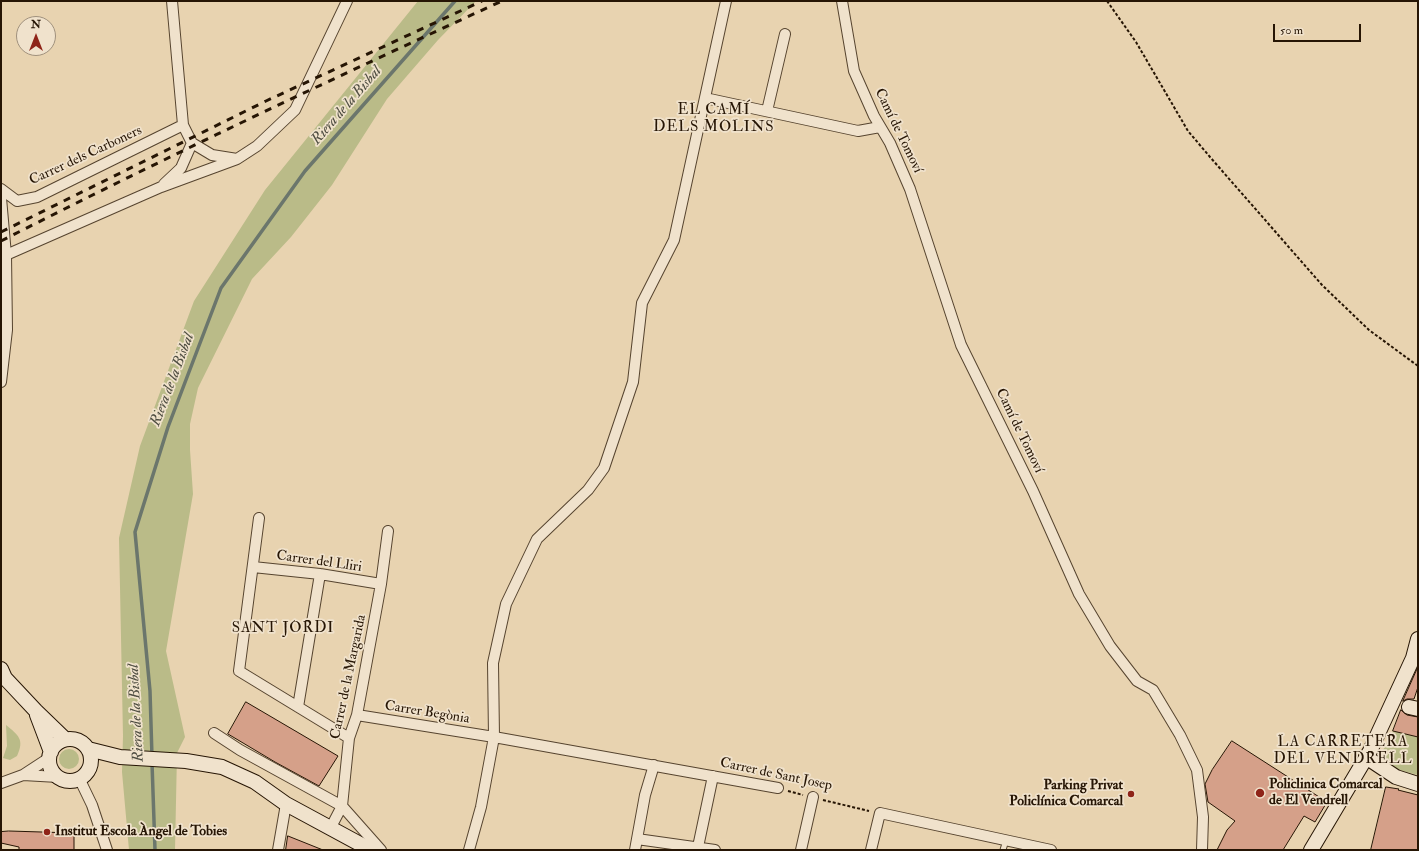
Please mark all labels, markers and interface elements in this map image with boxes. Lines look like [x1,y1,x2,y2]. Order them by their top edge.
north arrow [16,16,56,56]
scale bar [1275,16,1363,42]
text: N [31,18,41,31]
text: 50 m [1280,23,1303,38]
water label: Riera de la Bisbal [308,63,386,149]
street label: Camí de Tomoví [870,86,926,176]
district label: EL CAMÍ DELS MOLINS [653,102,775,137]
street label: Carrer dels Carboners [27,123,145,189]
water label: Riera de la Bisbal [147,331,199,429]
street label: Camí de Tomoví [991,386,1047,476]
street label: Carrer del Lliri [275,548,363,576]
street label: Carrer de la Margarida [328,613,370,741]
district label: SANT JORDI [232,620,334,638]
water label: Riera de la Bisbal [125,664,149,762]
street label: Carrer Begònia [383,698,471,728]
district label: LA CARRETERA DEL VENDRELL [1273,734,1413,769]
street label: Carrer de Sant Josep [718,755,834,795]
place label: Policlinica Comarcal de El Vendrell [1269,777,1383,810]
place label: Parking Privat Policlínica Comarcal [1009,778,1123,810]
marker: Policlinica Comarcal de El Vendrell [1254,787,1266,799]
marker: Parking Privat Policlínica Comarcal [1126,789,1136,799]
place label: Institut Escola Àngel de Tobies [55,824,227,840]
marker: Institut Escola Àngel de Tobies [42,827,52,837]

